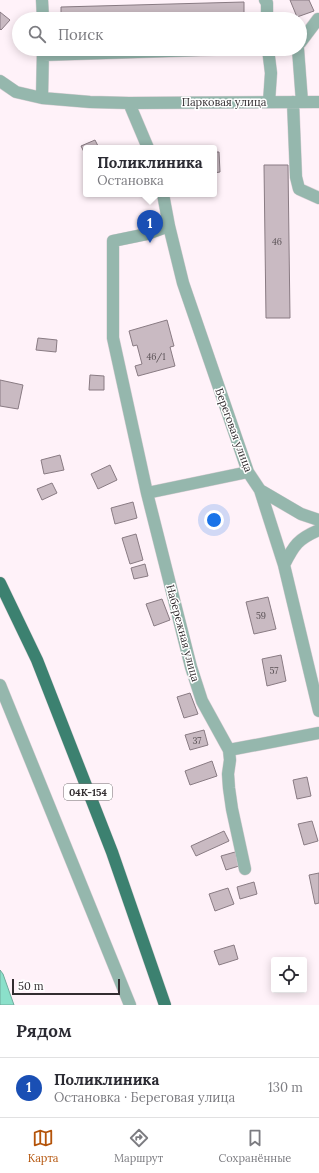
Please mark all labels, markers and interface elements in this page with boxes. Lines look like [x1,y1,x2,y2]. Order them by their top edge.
search box [12,12,307,56]
icon: search [26,23,48,45]
text: Поиск [58,25,103,44]
street label: Парковая улица [182,95,267,109]
popup [83,145,217,197]
text: Поликлиника [97,153,203,172]
text: Остановка [97,172,164,189]
pin: 1 [137,210,163,243]
house number: 46 [272,236,282,247]
house number: 46/1 [146,351,166,363]
street label: Береговая улица [212,386,256,474]
your location [204,510,224,530]
street label: Набережная улица [163,583,203,684]
house number: 59 [256,610,266,621]
house number: 57 [269,665,279,676]
house number: 37 [193,735,201,746]
road number: 04К-154 [64,784,112,800]
map controls [271,957,307,993]
button: locate [271,957,307,993]
scale bar [12,977,120,996]
text: 50 m [18,979,44,993]
text: Рядом [16,1020,72,1042]
text: Поликлиника [54,1070,159,1089]
text: 1 [26,1079,32,1096]
text: 130 m [268,1079,303,1096]
text: Остановка · Береговая улица [54,1089,235,1106]
tab: Карта [28,1127,59,1165]
tab: Маршрут [114,1127,163,1165]
tab: Сохранённые [218,1127,291,1165]

